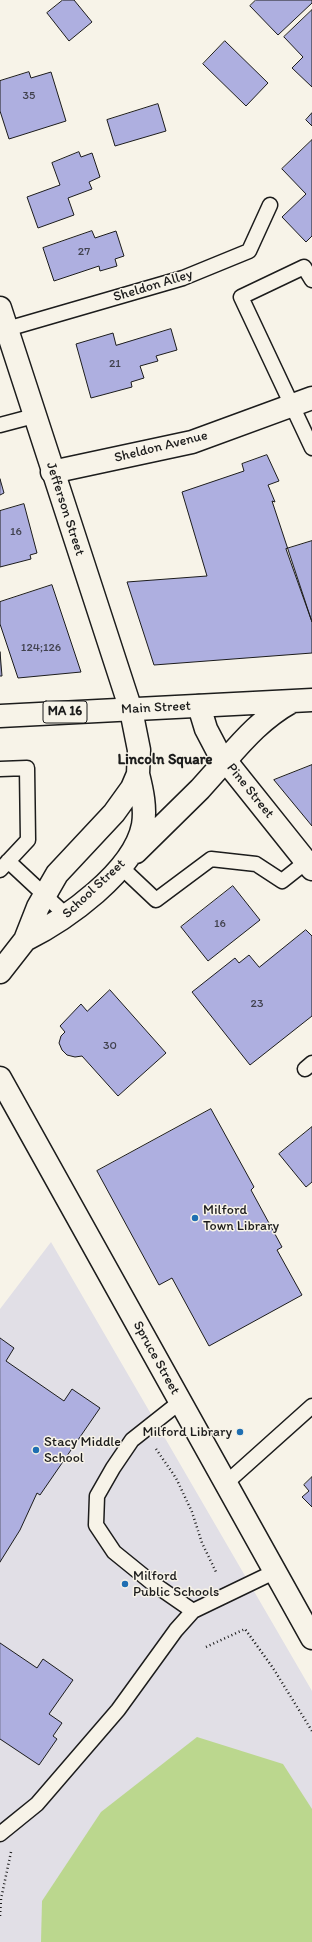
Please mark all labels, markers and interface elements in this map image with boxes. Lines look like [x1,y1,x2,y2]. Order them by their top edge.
house number: 35 [23,89,35,103]
house number: 27 [78,245,90,259]
street label: Sheldon Alley [111,266,195,306]
house number: 21 [109,357,121,371]
street label: Sheldon Avenue [113,427,209,467]
street label: Jefferson Street [42,460,88,558]
house number: 16 [10,525,22,539]
house number: 124;126 [21,641,61,655]
street label: Main Street [121,698,191,718]
road number: MA 16 [43,701,87,723]
district label: Lincoln Square [117,751,213,769]
street label: Pine Street [223,760,277,822]
street label: School Street [59,856,129,922]
house number: 16 [214,917,226,931]
house number: 23 [251,997,263,1011]
house number: 30 [103,1039,117,1053]
place label: Milford Town Library [203,1202,279,1234]
marker: Milford Town Library [190,1213,200,1223]
street label: Spruce Street [129,1318,183,1398]
place label: Milford Library [142,1424,232,1440]
marker: Milford Library [235,1427,245,1437]
place label: Stacy Middle School [44,1434,121,1466]
marker: Stacy Middle School [31,1445,41,1455]
place label: Milford Public Schools [133,1568,219,1600]
marker: Milford Public Schools [120,1579,130,1589]

